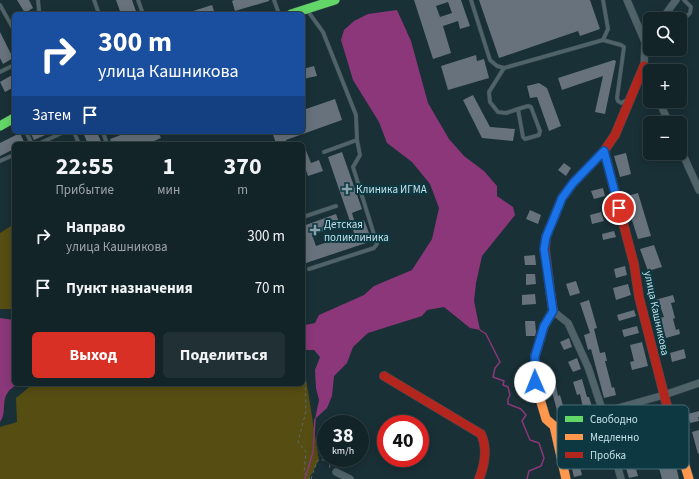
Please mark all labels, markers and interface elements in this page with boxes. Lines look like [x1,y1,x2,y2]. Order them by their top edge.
map controls [643,12,687,160]
button: search [643,12,687,56]
text: 300 m [98,22,172,62]
icon: right [32,28,84,80]
text: улица Кашникова [98,59,239,84]
button: + [643,64,687,108]
icon: arrive [79,104,101,126]
text: Затем [32,105,71,126]
button: − [643,116,687,160]
text: 22:55 [56,149,114,184]
text: 1 [162,149,175,184]
text: 370 [224,149,262,184]
text: Прибытие [55,181,114,199]
text: мин [157,181,180,199]
text: m [237,181,248,199]
place label: Клиника ИГМА [356,182,427,197]
marker: Клиника ИГМА [341,183,353,195]
pin [602,191,636,225]
icon: arrive [608,197,630,219]
text: Направо [66,217,125,238]
place label: Детская поликлиника [324,217,389,245]
marker: Детская поликлиника [309,224,321,236]
icon: right [32,225,54,247]
text: 300 m [247,226,285,247]
text: улица Кашникова [66,238,168,256]
street label: улица Кашникова [640,270,673,357]
icon: arrive [32,277,54,299]
text: Пункт назначения [66,278,193,299]
text: 70 m [255,278,285,299]
button: Выход [32,332,155,378]
button: Поделиться [163,332,285,378]
position arrow [514,361,556,403]
legend [557,405,689,469]
text: Свободно [590,412,638,427]
speed limit sign: 40 [377,415,429,467]
text: 38 [332,422,354,450]
text: Медленно [590,430,639,445]
text: km/h [332,444,354,458]
text: Пробка [590,448,626,463]

